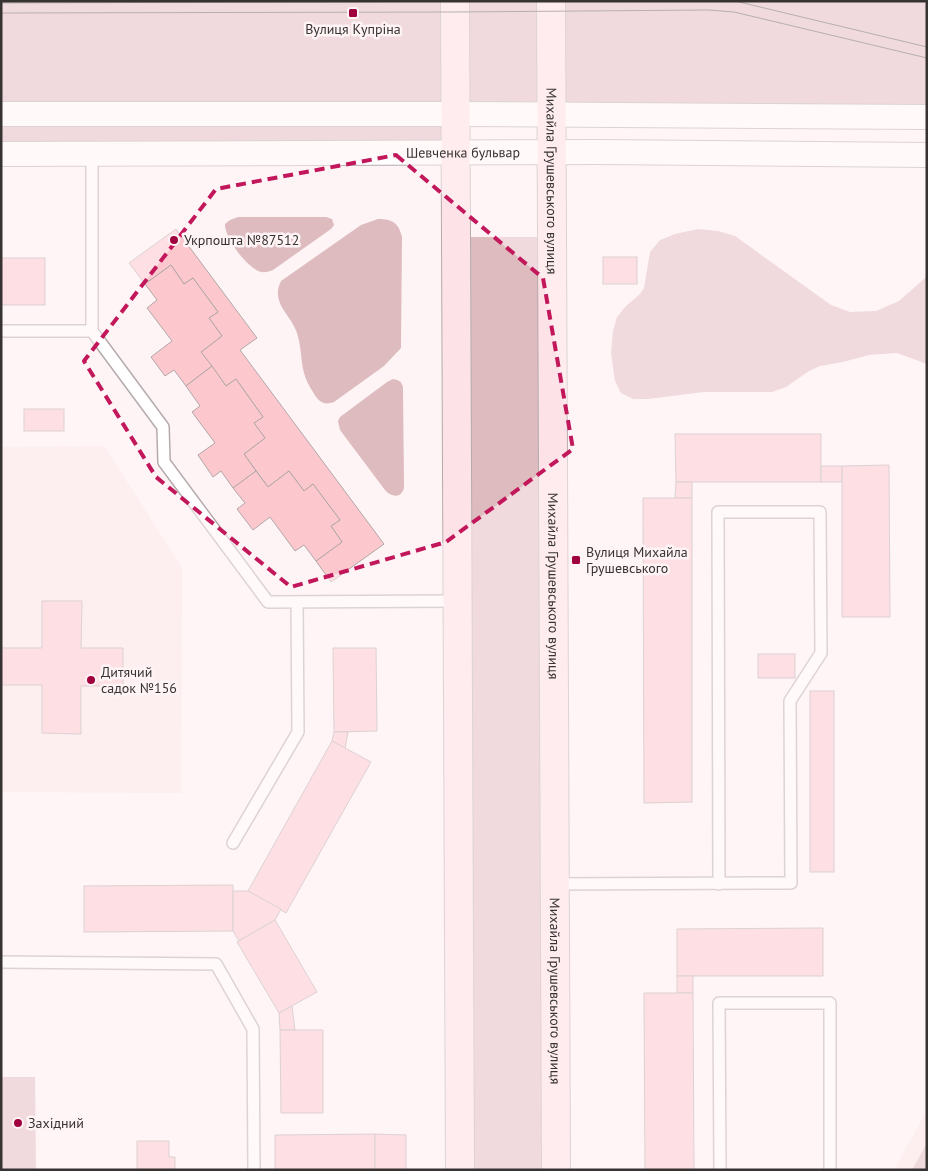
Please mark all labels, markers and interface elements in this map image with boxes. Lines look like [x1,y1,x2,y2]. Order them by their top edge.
marker: Вулиця Купріна [347,7,359,19]
place label: Вулиця Купріна [305,20,401,38]
street label: Михайла Грушевського вулиця [542,88,561,274]
street label: Шевченка бульвар [406,143,520,162]
place label: Укрпошта №87512 [184,231,299,249]
marker: Укрпошта №87512 [168,234,180,246]
street label: Михайла Грушевського вулиця [544,493,563,679]
place label: Вулиця Михайла Грушевського [586,543,688,577]
marker: Вулиця Михайла Грушевського [570,554,582,566]
place label: Дитячий садок №156 [101,663,177,697]
marker: Дитячий садок №156 [85,674,97,686]
street label: Михайла Грушевського вулиця [546,898,565,1084]
place label: Західний [28,1114,84,1132]
marker: Західний [12,1117,24,1129]

